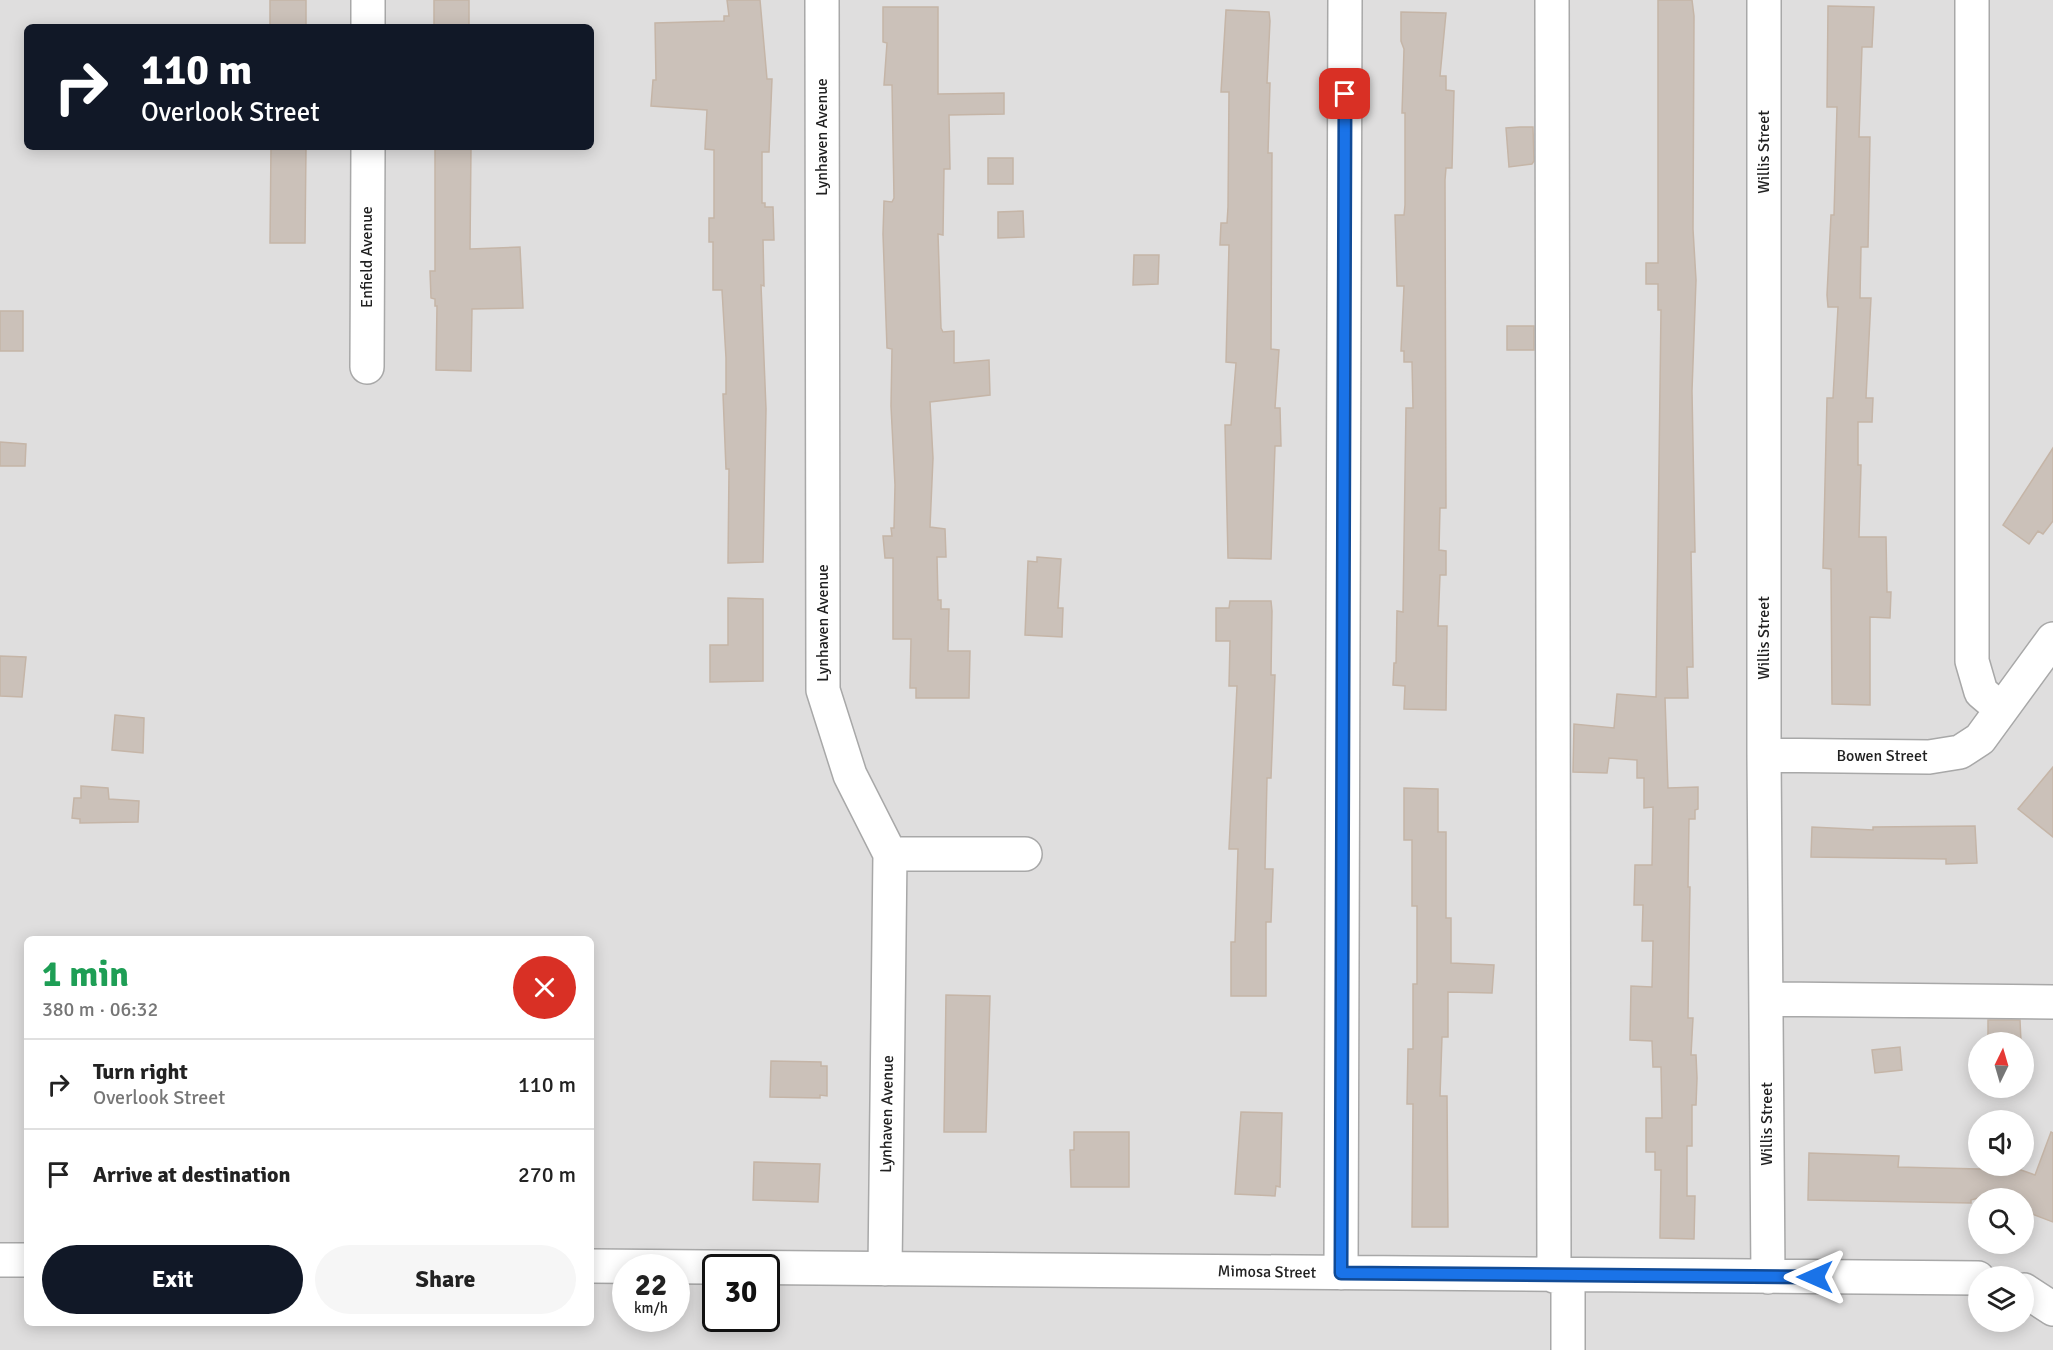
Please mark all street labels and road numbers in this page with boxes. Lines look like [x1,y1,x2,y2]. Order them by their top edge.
street label: Lynhaven Avenue [812,78,832,196]
street label: Willis Street [1754,110,1774,194]
street label: Enfield Avenue [357,206,377,308]
street label: Lynhaven Avenue [813,564,833,682]
street label: Willis Street [1754,596,1774,680]
street label: Bowen Street [1836,746,1928,766]
street label: Lynhaven Avenue [876,1055,898,1173]
street label: Willis Street [1757,1082,1777,1166]
street label: Mimosa Street [1218,1261,1317,1283]

